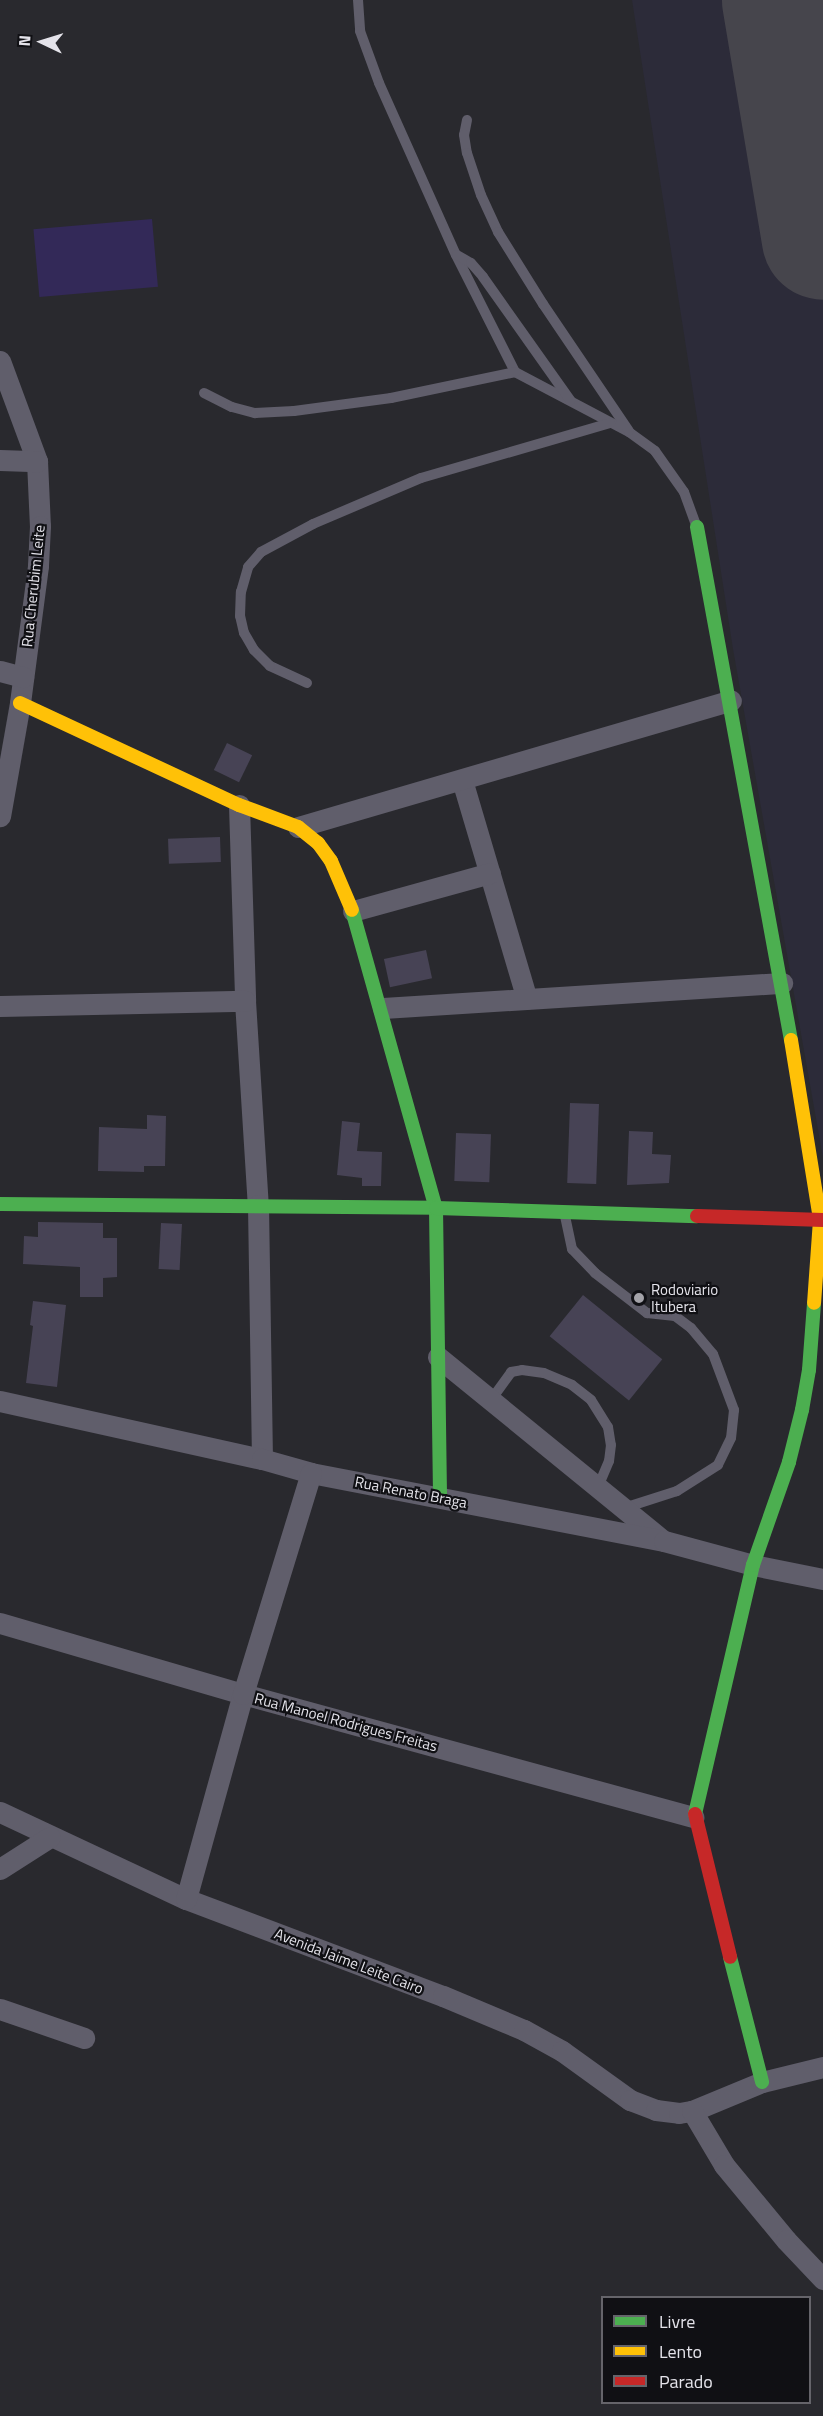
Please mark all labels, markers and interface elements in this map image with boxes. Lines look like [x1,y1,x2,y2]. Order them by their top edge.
north arrow [12,12,72,72]
text: N [12,34,36,47]
street label: Rua Cherubim Leite [18,524,48,648]
place label: Rodoviario Itubera [651,1280,718,1315]
marker: Rodoviario Itubera [632,1291,646,1305]
street label: Rua Renato Braga [353,1472,469,1512]
street label: Rua Manoel Rodrigues Freitas [253,1689,439,1755]
street label: Avenida Jaime Leite Cairo [272,1924,426,1998]
legend [601,2296,811,2404]
text: Livre [659,2308,695,2335]
text: Lento [659,2338,702,2365]
text: Parado [659,2368,713,2395]

